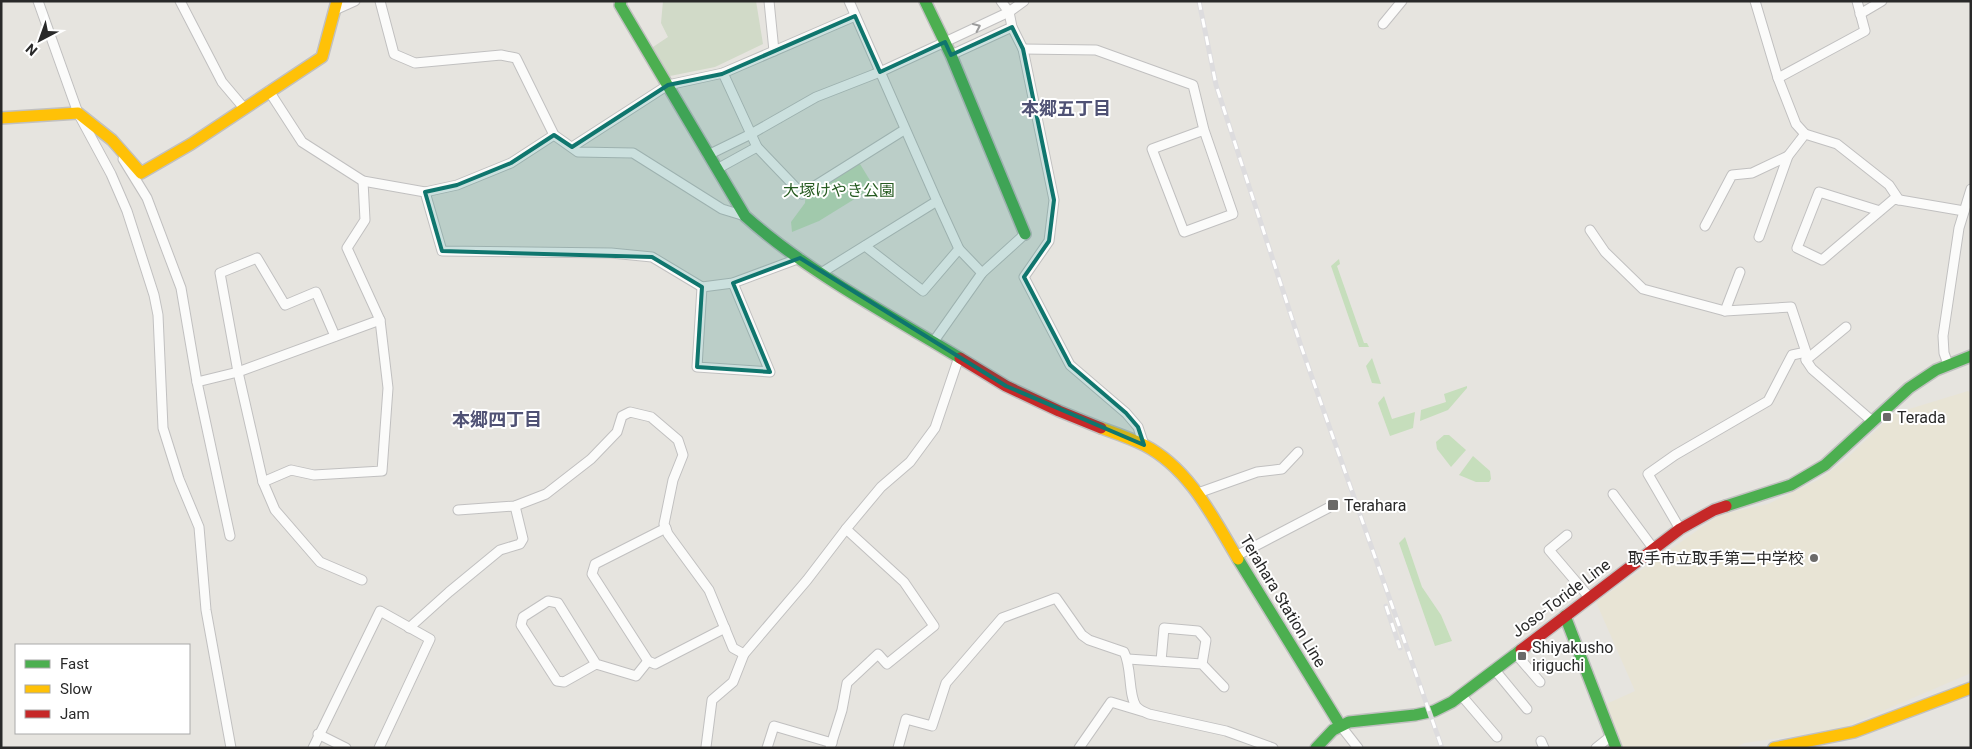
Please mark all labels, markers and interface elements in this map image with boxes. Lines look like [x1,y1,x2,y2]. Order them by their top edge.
north arrow [15,15,65,65]
one-way arrow [972,23,981,34]
text: N [22,41,40,59]
district label: 本郷五丁目 [1021,98,1111,119]
park label: 大塚けやき公園 [783,181,895,200]
place label: Terada [1897,408,1946,427]
district label: 本郷四丁目 [452,409,542,430]
marker: Terada [1881,411,1893,423]
place label: Terahara [1344,496,1406,515]
marker: Terahara [1326,498,1340,512]
street label: Terahara Station Line [1236,532,1330,670]
place label: 取手市立取手第二中学校 [1628,549,1804,568]
marker: 取手市立取手第二中学校 [1808,552,1820,564]
street label: Joso-Toride Line [1508,555,1614,641]
place label: Shiyakusho iriguchi [1532,638,1613,675]
legend [15,644,190,734]
marker: Shiyakusho iriguchi [1516,650,1528,662]
text: Fast [60,655,89,673]
text: Slow [60,680,92,698]
text: Jam [60,705,90,723]

